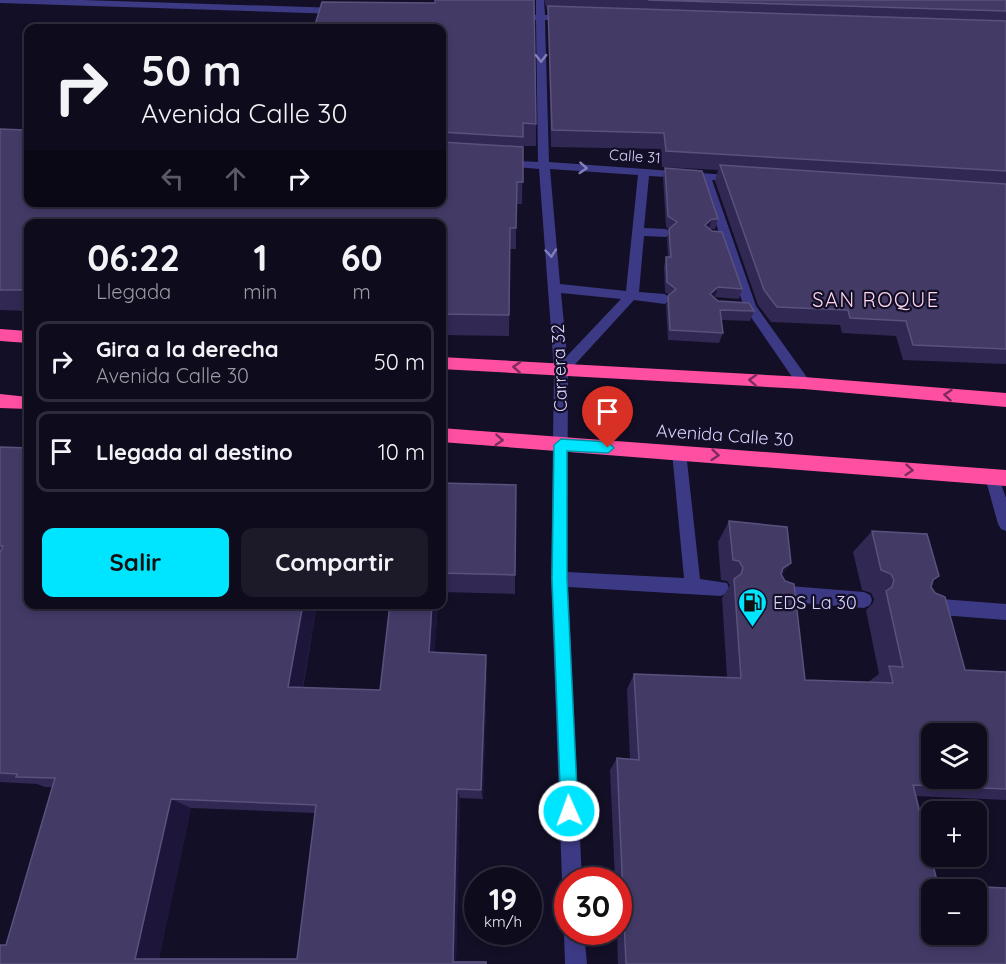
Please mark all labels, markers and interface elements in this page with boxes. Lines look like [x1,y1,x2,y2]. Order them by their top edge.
text: 50 m [141,44,241,97]
icon: right [42,48,120,126]
one-way arrow [535,54,547,63]
text: Avenida Calle 30 [141,96,348,130]
street label: Calle 31 [609,145,661,167]
one-way arrow [579,161,588,174]
icon: left [156,162,189,195]
icon: ahead [219,162,252,195]
icon: right [282,162,315,195]
text: 06:22 [87,235,180,280]
text: 1 [253,235,267,280]
text: 60 [341,235,383,280]
one-way arrow [544,249,557,258]
text: Llegada [96,279,171,304]
text: min [243,279,277,304]
text: m [353,279,371,304]
district label: SAN ROQUE [812,287,940,312]
street label: Carrera 32 [546,323,572,412]
text: Gira a la derecha [96,335,279,363]
icon: right [45,345,78,378]
text: 50 m [374,348,425,376]
one-way arrow [512,361,521,374]
text: Avenida Calle 30 [96,363,249,388]
one-way arrow [749,374,758,387]
pin [582,386,633,448]
one-way arrow [943,389,952,402]
icon: arrive [591,395,624,428]
street label: Avenida Calle 30 [656,419,794,451]
one-way arrow [495,433,504,446]
icon: arrive [45,435,78,468]
text: Llegada al destino [96,438,293,466]
text: 10 m [378,438,425,466]
one-way arrow [710,448,719,461]
one-way arrow [905,463,914,476]
button: Salir [42,528,229,597]
button: Compartir [241,528,428,597]
fuel station icon: EDS La 30 [736,586,768,628]
place label: EDS La 30 [773,591,857,614]
map controls [921,723,987,945]
button: layers [921,723,987,789]
position arrow [537,779,601,843]
button: + [921,801,987,867]
speed limit sign: 30 [554,867,632,945]
button: − [921,879,987,945]
text: 19 [489,880,517,918]
text: km/h [484,912,522,931]

